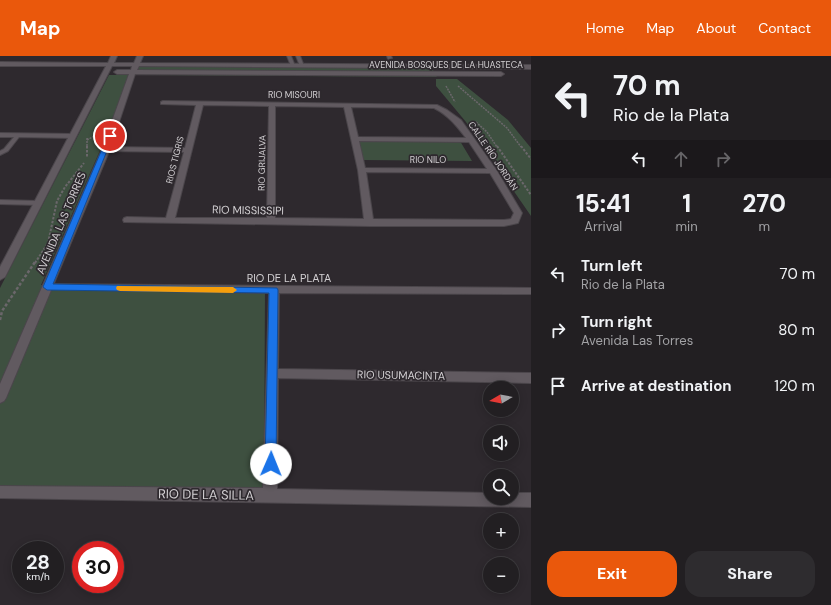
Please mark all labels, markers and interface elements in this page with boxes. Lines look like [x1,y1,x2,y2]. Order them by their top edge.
text: Map [20,16,60,41]
text: Home [586,19,624,37]
text: Map [646,19,674,37]
text: About [696,19,736,37]
text: Contact [758,19,811,37]
street label: AVENIDA BOSQUES DE LA HUASTECA [369,59,523,71]
text: 70 m [613,67,681,104]
icon: left [547,72,599,124]
street label: RIO MISOURI [268,89,320,101]
text: Rio de la Plata [613,103,729,127]
pin [93,119,127,153]
street label: CALLE RÍO JORDÁN [465,119,521,193]
icon: arrive [99,125,121,147]
street label: RIOS TIGRIS [163,135,187,185]
street label: RIO GRIJALVA [256,135,268,191]
icon: left [628,148,650,170]
icon: ahead [670,148,692,170]
icon: right [712,148,734,170]
street label: RIO NILO [410,154,446,166]
street label: AVENIDA LAS TORRES [33,170,89,276]
text: 15:41 [576,188,631,219]
text: 1 [682,188,691,219]
text: 270 [743,188,786,219]
street label: RIO MISSISSIPI [212,202,284,218]
text: Arrival [584,218,622,235]
text: min [676,218,698,235]
text: m [759,218,770,235]
text: Turn left [581,256,642,276]
icon: left [547,263,569,285]
text: 70 m [780,264,815,284]
street label: RIO DE LA PLATA [247,271,331,285]
text: Rio de la Plata [581,276,665,293]
text: Turn right [581,312,652,332]
icon: right [547,319,569,341]
text: 80 m [778,320,815,340]
text: Avenida Las Torres [581,332,693,349]
street label: RIO USUMACINTA [357,367,445,383]
icon: arrive [547,375,569,397]
text: Arrive at destination [581,376,732,396]
text: 120 m [774,376,815,396]
north arrow [483,381,519,417]
map controls [483,381,519,593]
button: sound [483,425,519,461]
position arrow [250,443,292,485]
button: search [483,469,519,505]
street label: RIO DE LA SILLA [158,485,254,504]
button: + [483,513,519,549]
speed limit sign: 30 [72,541,124,593]
text: 28 [26,549,50,575]
button: Exit [547,551,677,597]
button: Share [685,551,815,597]
button: − [483,557,519,593]
text: km/h [26,570,50,583]

